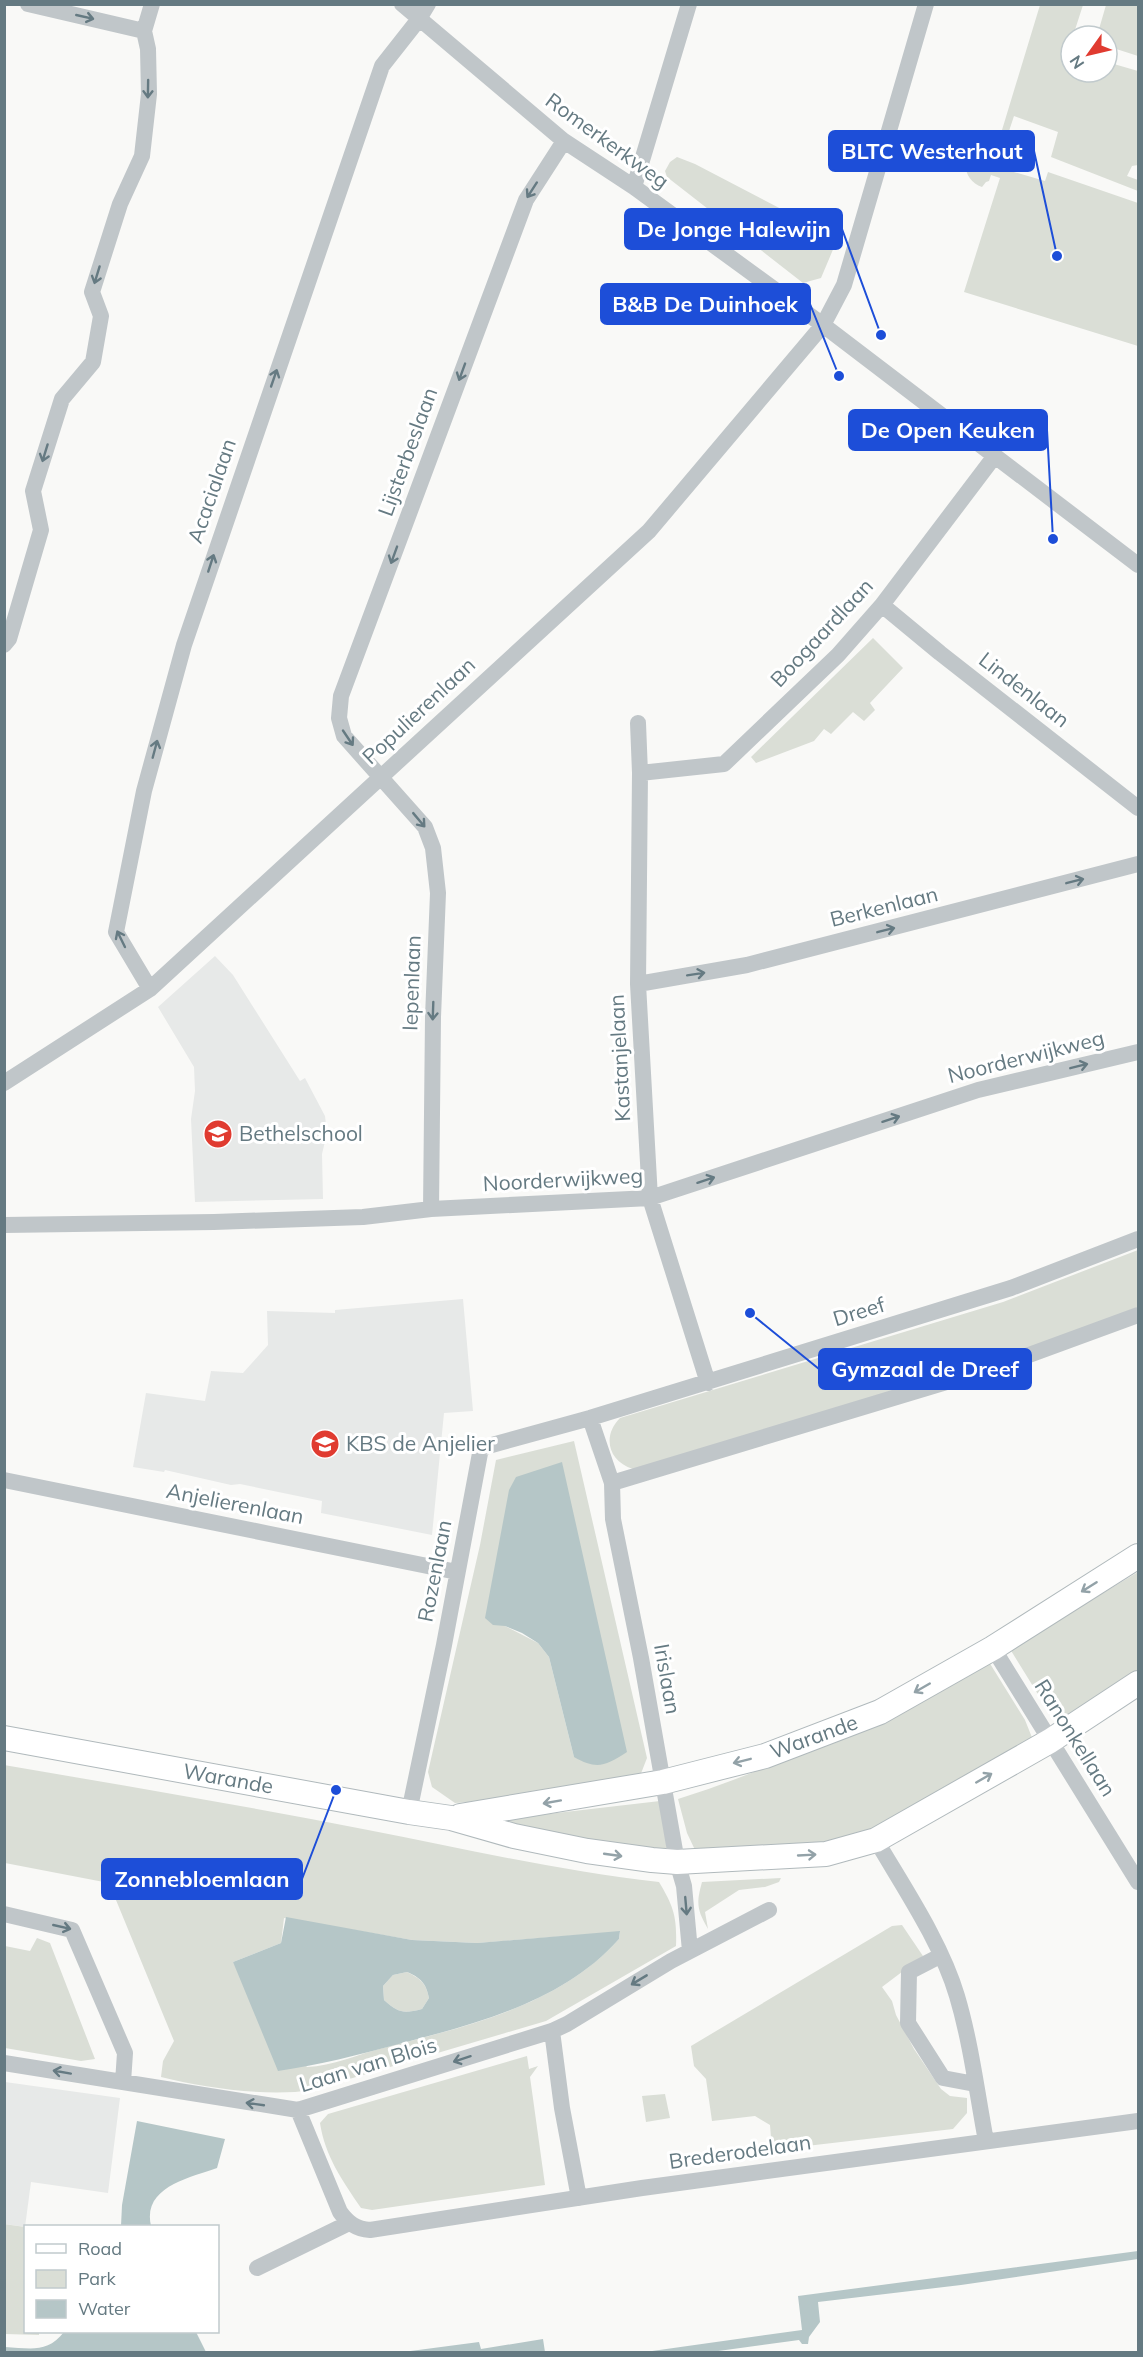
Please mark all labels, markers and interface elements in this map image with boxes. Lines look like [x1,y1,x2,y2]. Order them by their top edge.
one-way arrow [75,12,94,24]
north arrow [1059,24,1119,84]
text: N [1065,52,1088,73]
one-way arrow [142,78,154,98]
street label: Romerkerkweg [541,87,674,194]
callout: BLTC Westerhout [829,131,1034,171]
text: BLTC Westerhout [841,137,1023,165]
one-way arrow [526,182,538,198]
callout: De Jonge Halewijn [625,209,842,249]
text: De Jonge Halewijn [637,215,831,243]
one-way arrow [91,265,102,284]
callout: B&B De Duinhoek [601,284,810,324]
text: B&B De Duinhoek [612,290,799,318]
one-way arrow [456,362,467,381]
one-way arrow [269,369,280,388]
street label: Lijsterbeslaan [372,384,442,520]
callout: De Open Keuken [849,410,1047,450]
text: De Open Keuken [861,416,1035,444]
street label: Acacialaan [181,435,241,546]
one-way arrow [39,443,50,462]
one-way arrow [388,545,399,564]
one-way arrow [207,554,218,573]
street label: Boogaardlaan [764,573,878,692]
street label: Lindenlaan [974,646,1075,733]
street label: Populierenlaan [356,651,480,769]
one-way arrow [342,729,354,745]
one-way arrow [150,740,161,759]
one-way arrow [413,812,426,828]
one-way arrow [1065,875,1084,886]
street label: Berkenlaan [827,880,940,932]
one-way arrow [876,923,895,935]
one-way arrow [114,930,126,948]
street label: Iepenlaan [396,935,426,1031]
one-way arrow [686,968,705,979]
street label: Kastanjelaan [603,994,635,1122]
one-way arrow [427,1001,439,1021]
street label: Noorderwijkweg [945,1024,1107,1088]
one-way arrow [1068,1060,1088,1071]
one-way arrow [881,1113,900,1124]
school or university icon: Bethelschool [202,1118,234,1150]
place label: Bethelschool [239,1120,363,1146]
street label: Noorderwijkweg [482,1162,644,1196]
one-way arrow [696,1174,715,1185]
street label: Dreef [830,1291,889,1331]
callout: Gymzaal de Dreef [819,1349,1031,1389]
text: Gymzaal de Dreef [831,1355,1020,1383]
school or university icon: KBS de Anjelier [309,1428,341,1460]
place label: KBS de Anjelier [346,1430,495,1456]
street label: Anjelierenlaan [164,1477,306,1529]
street label: Rozenlaan [411,1518,457,1624]
one-way arrow [1081,1582,1098,1594]
street label: Irislaan [649,1642,687,1716]
street label: Ranonkellaan [1030,1674,1122,1801]
one-way arrow [914,1682,931,1694]
street label: Warande [766,1708,861,1764]
one-way arrow [733,1756,752,1768]
street label: Warande [181,1757,275,1799]
one-way arrow [975,1772,992,1784]
one-way arrow [542,1797,562,1808]
one-way arrow [603,1849,623,1860]
one-way arrow [797,1850,817,1861]
callout: Zonnebloemlaan [102,1859,302,1899]
text: Zonnebloemlaan [114,1865,290,1893]
one-way arrow [681,1896,692,1916]
one-way arrow [51,1922,71,1933]
one-way arrow [631,1975,648,1987]
street label: Laan van Blois [296,2031,440,2097]
one-way arrow [453,2054,472,2065]
one-way arrow [53,2066,73,2077]
one-way arrow [245,2099,265,2110]
street label: Brederodelaan [667,2128,813,2174]
legend [24,2225,219,2333]
text: Road [78,2237,122,2260]
text: Park [78,2267,117,2290]
text: Water [78,2297,131,2320]

